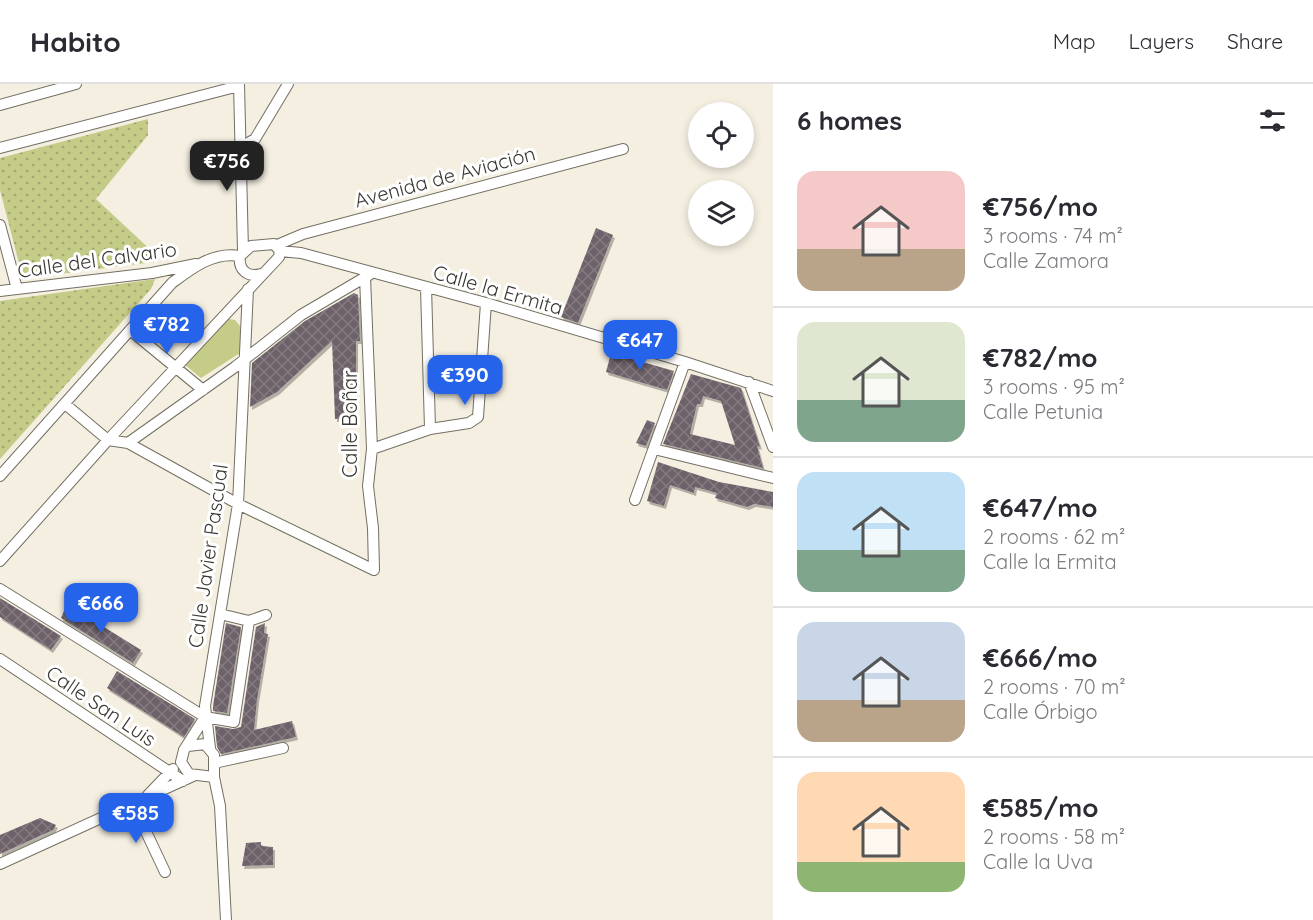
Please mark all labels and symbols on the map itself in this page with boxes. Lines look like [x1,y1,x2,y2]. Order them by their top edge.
street label: Avenida de Aviación [352,140,538,213]
pin: €756 [191,141,263,192]
street label: Calle del Calvario [16,236,178,283]
street label: Calle la Ermita [430,259,566,320]
pin: €782 [131,304,203,355]
pin: €647 [604,320,676,371]
pin: €390 [429,355,501,406]
street label: Calle Boñar [337,370,362,478]
street label: Calle Javier Pascual [182,462,233,649]
pin: €666 [65,583,137,634]
street label: Calle San Luis [42,660,161,751]
pin: €585 [100,793,172,844]

